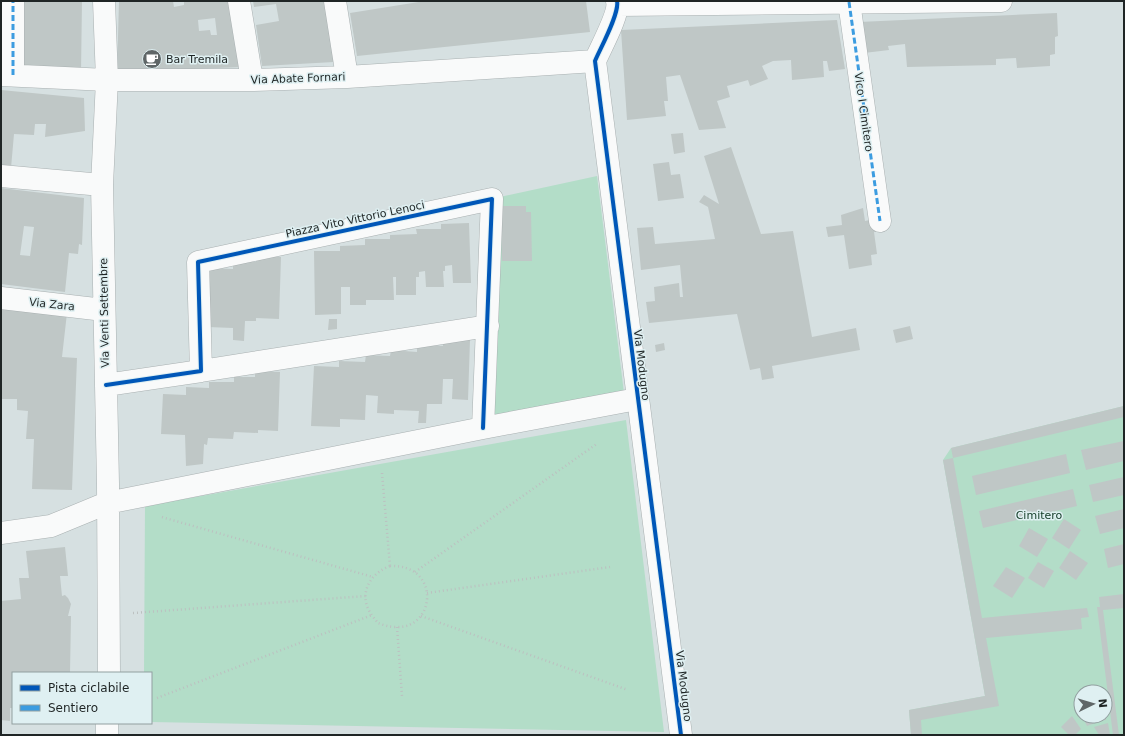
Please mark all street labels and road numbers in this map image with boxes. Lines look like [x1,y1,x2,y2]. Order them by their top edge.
street label: Via Abate Fornari [250,70,346,87]
street label: Vico I Cimitero [852,72,876,153]
street label: Piazza Vito Vittorio Lenoci [284,198,426,241]
street label: Via Venti Settembre [97,258,112,368]
street label: Via Zara [28,296,76,313]
street label: Via Modugno [631,329,652,402]
street label: Via Modugno [673,650,694,723]

